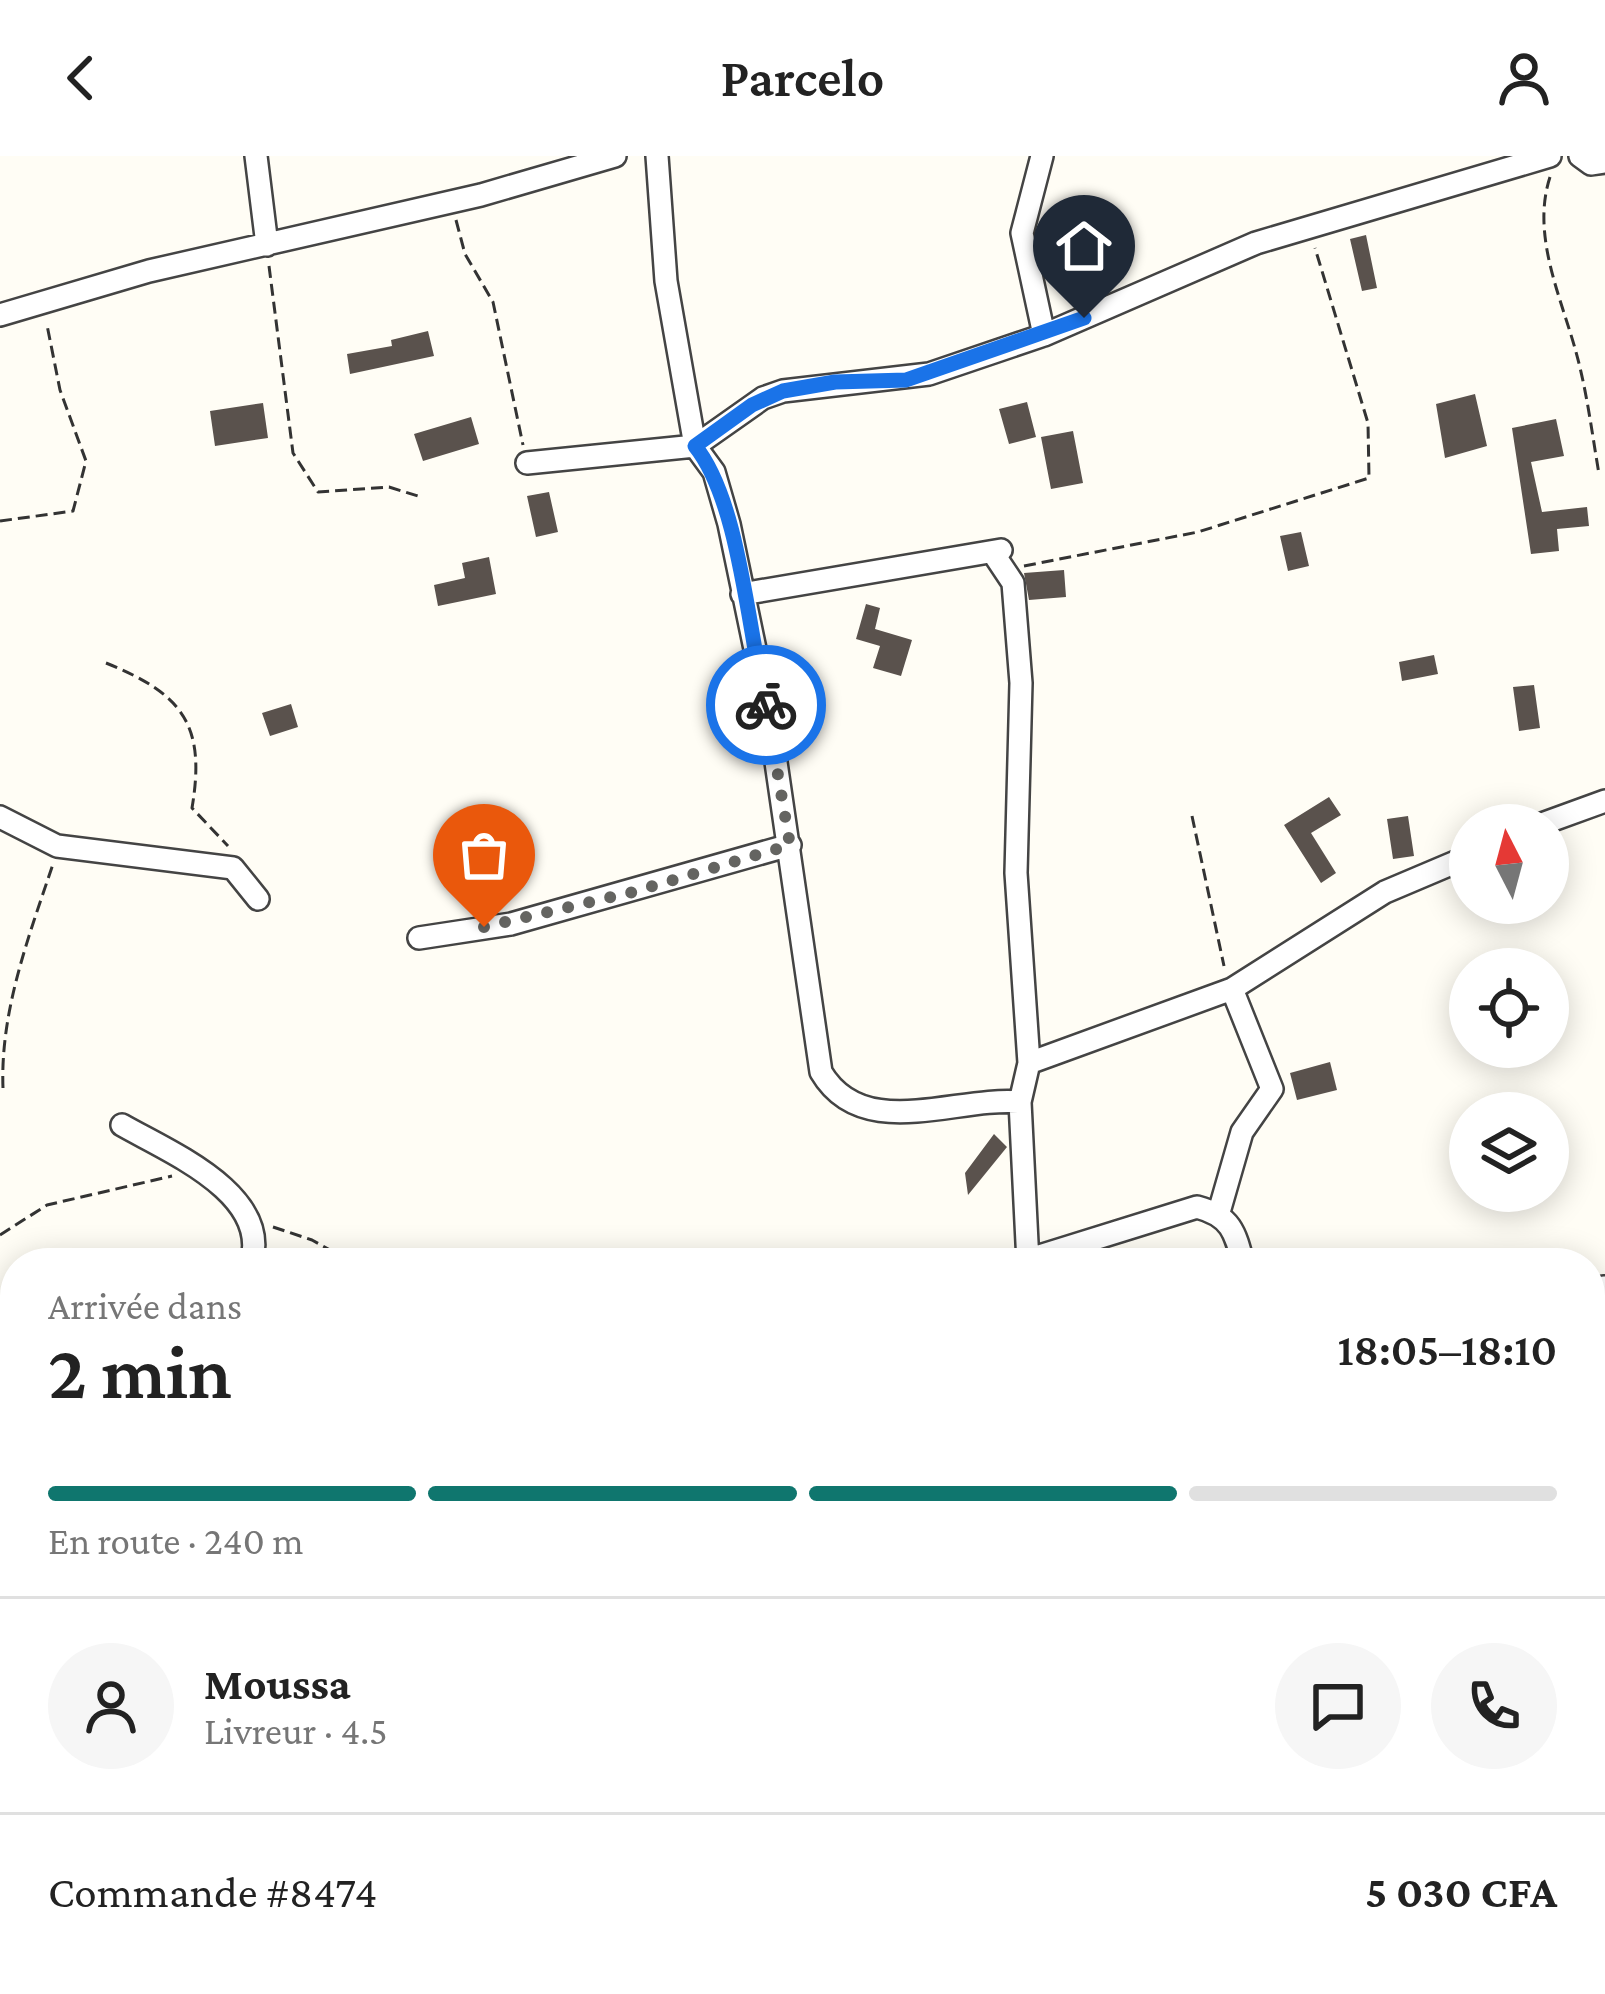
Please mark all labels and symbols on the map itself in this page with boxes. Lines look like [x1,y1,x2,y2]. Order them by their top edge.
pin [1033,195,1135,318]
courier [706,645,826,765]
pin [433,804,535,927]
north arrow [1449,804,1569,924]

